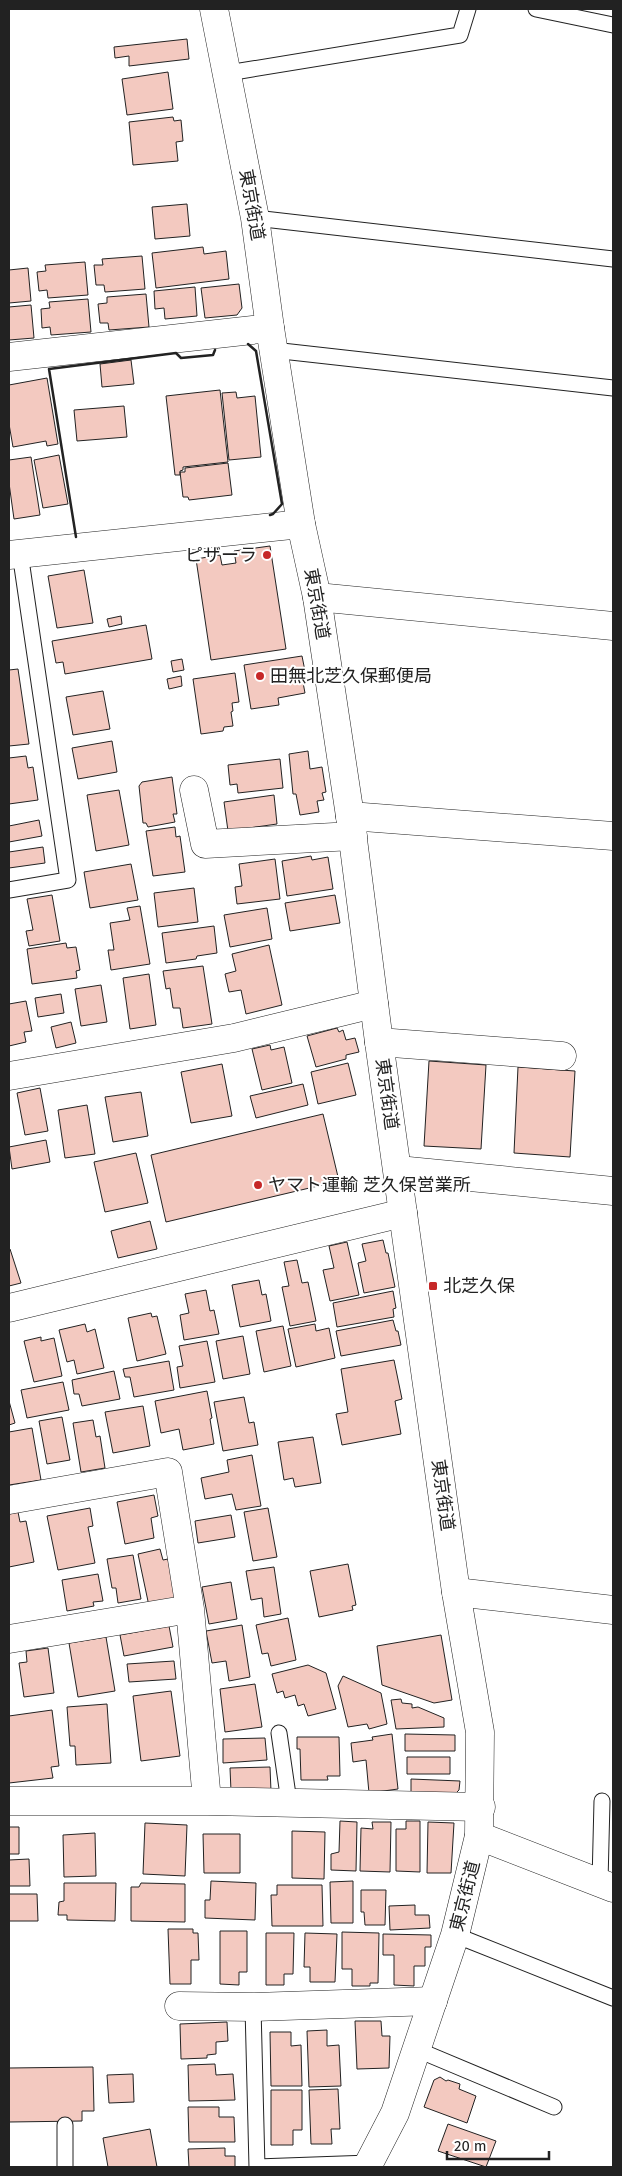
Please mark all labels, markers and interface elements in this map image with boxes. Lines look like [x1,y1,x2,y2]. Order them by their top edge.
street label: 東京街道 [235,168,269,242]
place label: ピザーラ [185,544,257,566]
marker: ピザーラ [261,549,273,561]
street label: 東京街道 [300,567,334,641]
place label: 田無北芝久保郵便局 [270,665,432,687]
marker: 田無北芝久保郵便局 [254,670,266,682]
street label: 東京街道 [371,1057,403,1131]
place label: ヤマト運輸 芝久保営業所 [268,1174,471,1196]
marker: ヤマト運輸 芝久保営業所 [252,1179,264,1191]
place label: 北芝久保 [443,1275,515,1297]
marker: 北芝久保 [427,1280,439,1292]
street label: 東京街道 [427,1458,459,1532]
street label: 東京街道 [446,1858,484,1934]
scale bar [447,2128,550,2160]
text: 20 m [454,2137,487,2155]

